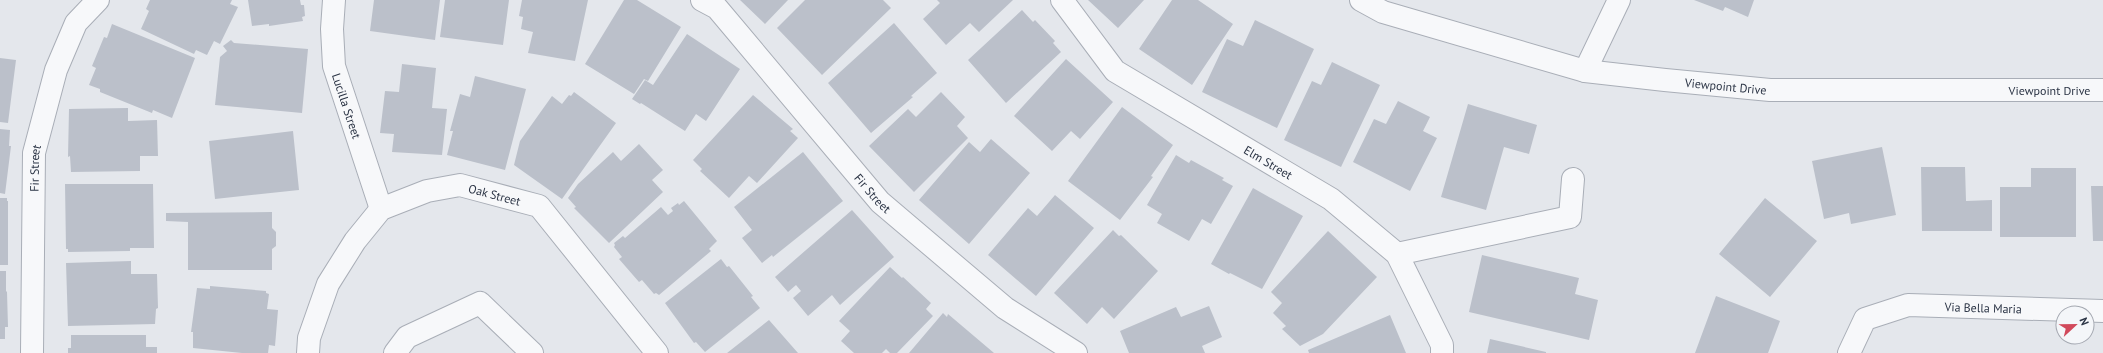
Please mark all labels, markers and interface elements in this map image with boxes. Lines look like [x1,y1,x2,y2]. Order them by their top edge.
street label: Lucilla Street [329,71,365,140]
street label: Viewpoint Drive [1683,74,1767,97]
street label: Viewpoint Drive [2008,83,2090,98]
street label: Elm Street [1242,142,1295,182]
street label: Fir Street [26,143,43,192]
street label: Fir Street [852,170,894,216]
street label: Oak Street [467,180,522,208]
street label: Via Bella Maria [1943,299,2022,316]
north arrow [2055,305,2095,345]
text: N [2076,315,2092,327]

